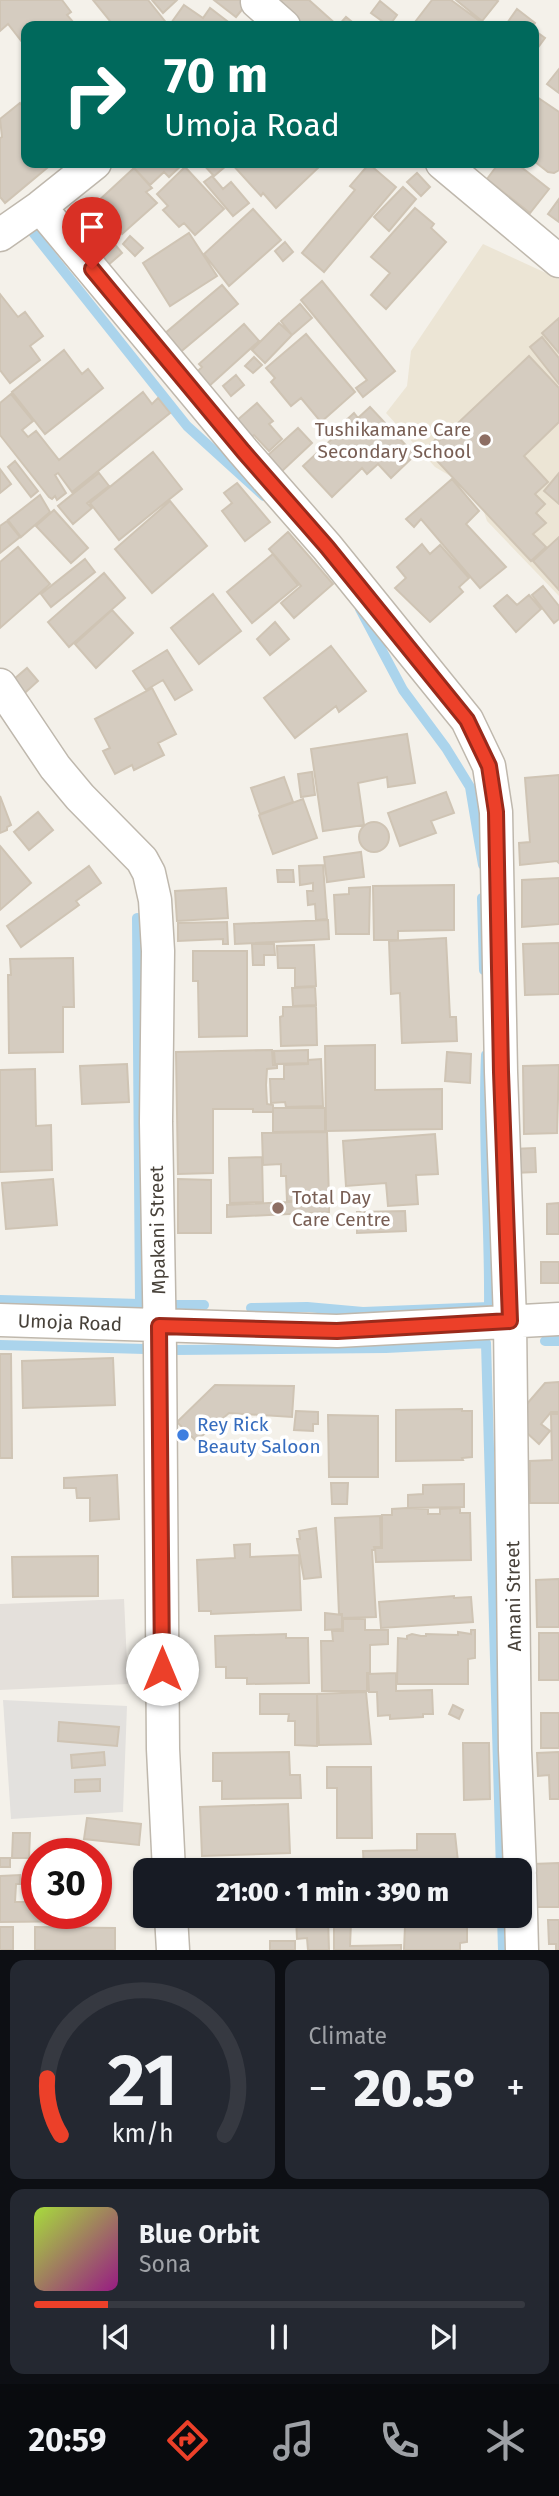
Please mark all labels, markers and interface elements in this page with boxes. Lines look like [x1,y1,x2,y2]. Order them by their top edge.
text: 70 m [164,46,268,105]
icon: right [49,49,140,140]
text: Umoja Road [164,106,340,144]
pin [62,197,122,269]
icon: arrive [73,208,111,246]
place label: Tushikamane Care Secondary School [315,418,471,463]
marker: Tushikamane Care Secondary School [477,432,493,448]
street label: Mpakani Street [145,1165,170,1295]
place label: Total Day Care Centre [292,1186,391,1231]
marker: Total Day Care Centre [270,1200,286,1216]
street label: Umoja Road [17,1309,123,1336]
place label: Rey Rick Beauty Saloon [197,1413,321,1458]
marker: Rey Rick Beauty Saloon [175,1427,191,1443]
street label: Amani Street [501,1540,526,1651]
position arrow [125,1632,199,1706]
speed limit sign: 30 [21,1838,112,1929]
text: 21:00 · 1 min · 390 m [216,1877,449,1908]
text: Climate [309,2022,387,2050]
text: 21 [107,2038,177,2125]
text: 20.5° [354,2057,480,2120]
text: − [309,2065,328,2111]
text: + [506,2065,525,2111]
text: km/h [111,2119,173,2149]
text: Blue Orbit [139,2219,259,2250]
text: Sona [139,2250,191,2278]
icon: previous [97,2318,135,2356]
icon: pause [260,2318,298,2356]
icon: next [424,2318,462,2356]
icon: directions [163,2416,212,2465]
icon: music [269,2416,318,2465]
icon: phone [375,2416,424,2465]
icon: climate [481,2416,530,2465]
text: 20:59 [29,2421,106,2459]

